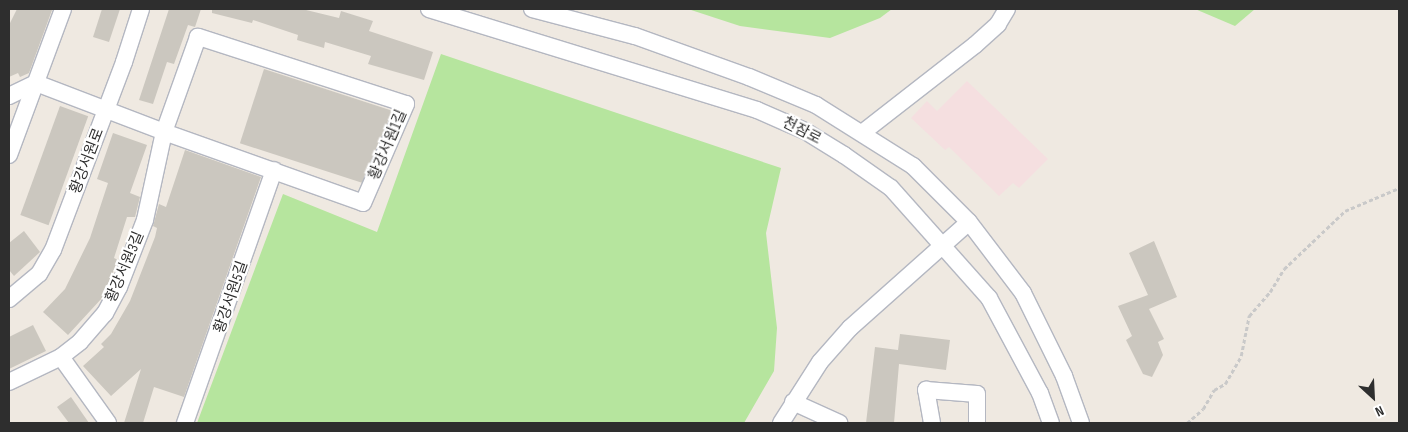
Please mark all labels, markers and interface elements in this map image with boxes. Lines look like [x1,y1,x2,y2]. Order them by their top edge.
street label: 황강서원1길 [365,107,411,183]
street label: 천잠로 [779,114,825,148]
street label: 황강서원로 [66,126,108,196]
street label: 황강서원3길 [102,229,148,305]
street label: 황강서원5길 [210,259,252,335]
north arrow [1348,372,1398,422]
text: N [1373,402,1387,420]

